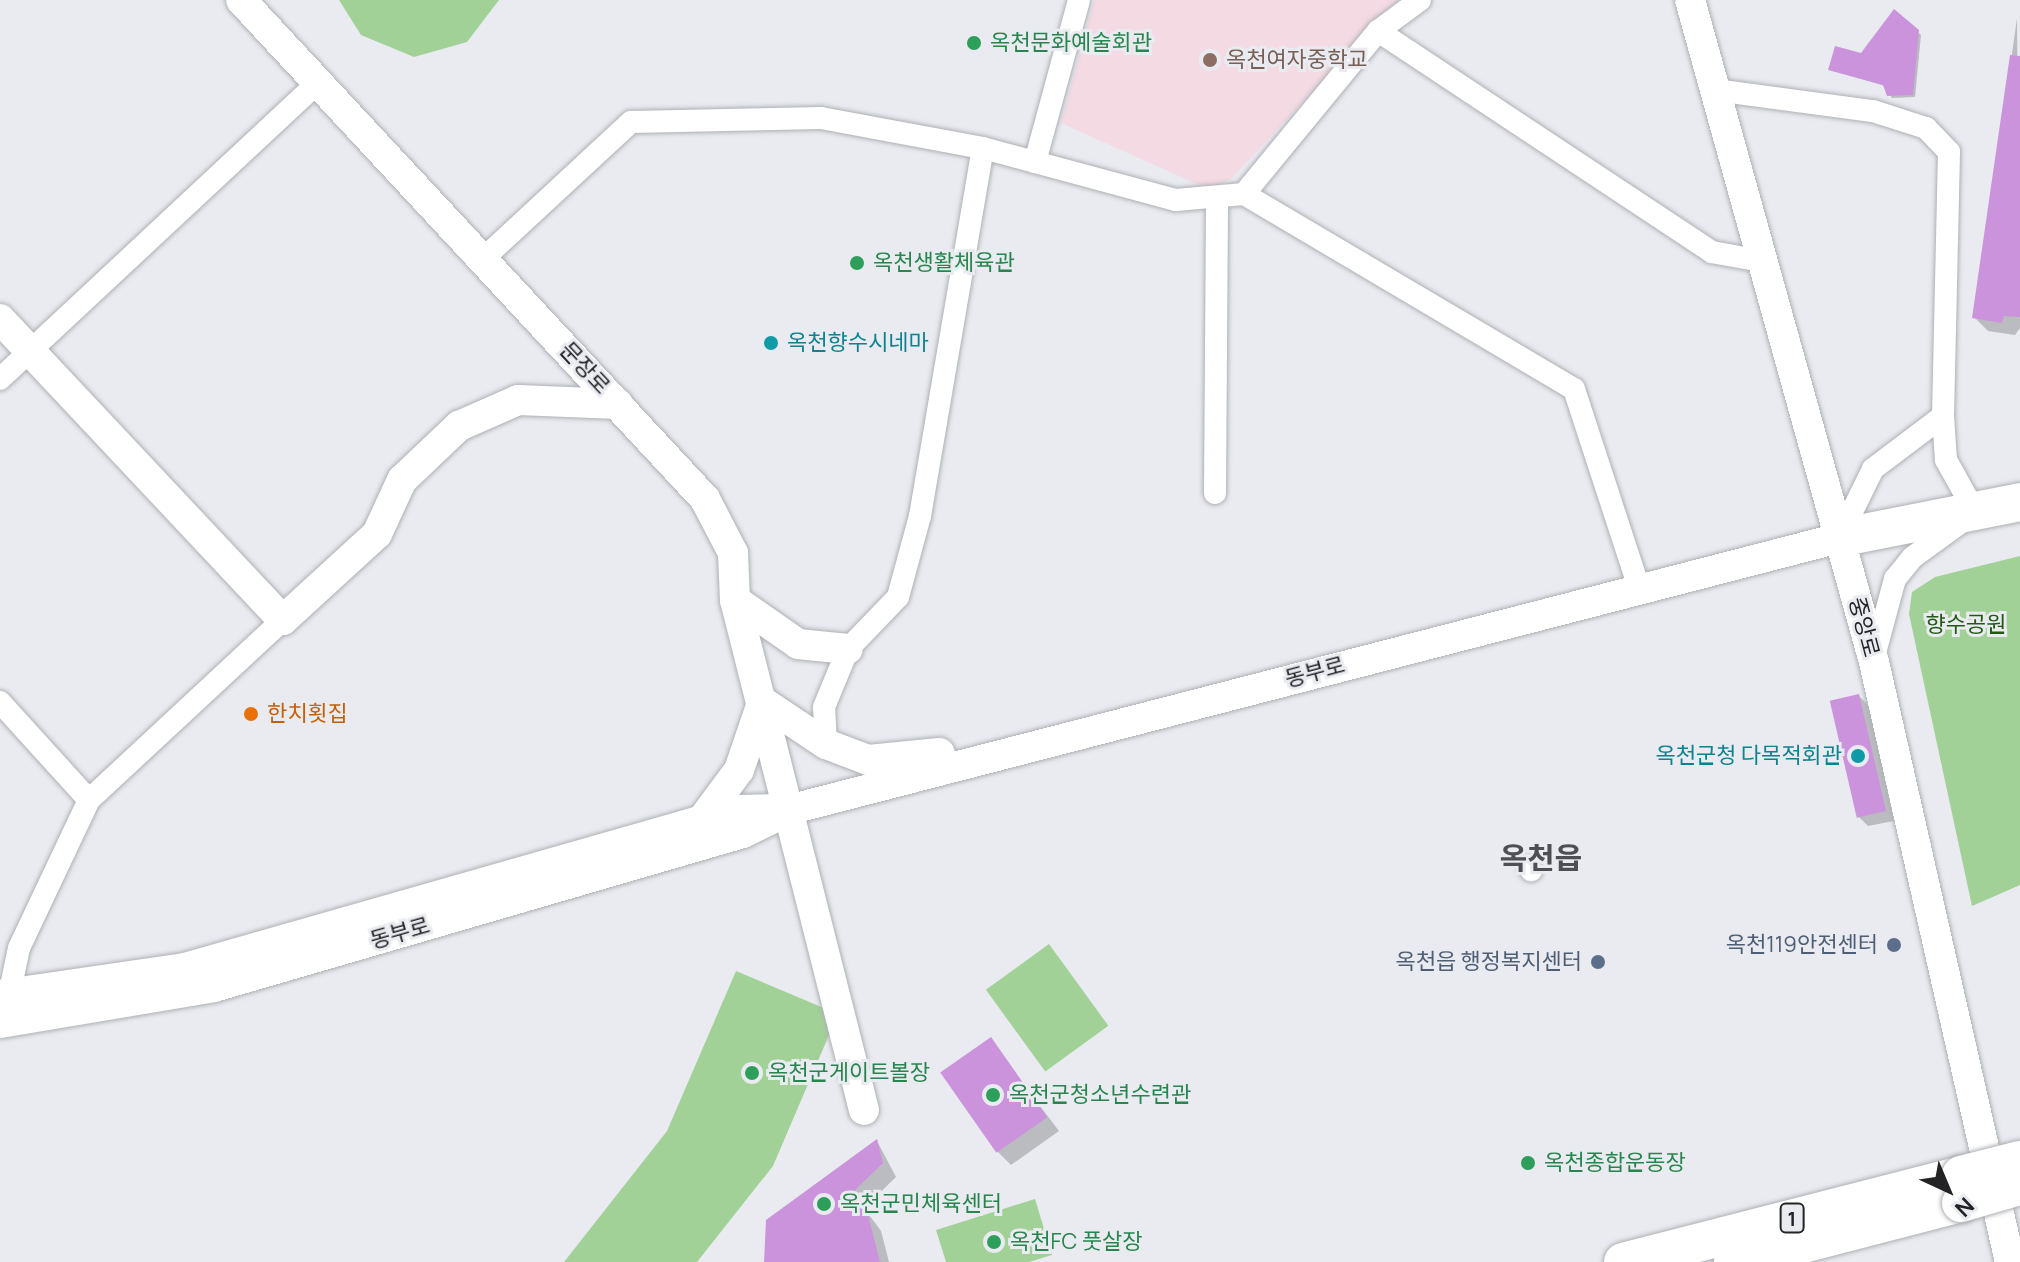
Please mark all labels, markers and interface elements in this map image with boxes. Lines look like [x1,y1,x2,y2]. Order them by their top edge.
place label: 옥천문화예술회관 [990,30,1152,56]
marker: 옥천문화예술회관 [965,34,983,52]
place label: 옥천여자중학교 [1226,47,1368,73]
marker: 옥천여자중학교 [1201,51,1219,69]
place label: 옥천생활체육관 [873,250,1015,276]
marker: 옥천생활체육관 [848,254,866,272]
place label: 옥천향수시네마 [787,330,929,356]
marker: 옥천향수시네마 [762,334,780,352]
street label: 문장로 [555,337,615,399]
street label: 중앙로 [1843,594,1885,660]
park label: 향수공원 [1926,612,2006,638]
street label: 동부로 [1282,651,1348,693]
place label: 한치횟집 [267,701,348,727]
marker: 한치횟집 [242,705,260,723]
place label: 옥천군청 다목적회관 [1655,743,1842,769]
marker: 옥천군청 다목적회관 [1849,747,1867,765]
district label: 옥천읍 [1500,840,1582,876]
street label: 동부로 [367,912,433,954]
place label: 옥천119안전센터 [1726,932,1878,958]
marker: 옥천119안전센터 [1885,936,1903,954]
place label: 옥천읍 행정복지센터 [1395,949,1582,975]
marker: 옥천읍 행정복지센터 [1589,953,1607,971]
place label: 옥천군게이트볼장 [768,1060,930,1086]
marker: 옥천군게이트볼장 [743,1064,761,1082]
place label: 옥천군청소년수련관 [1009,1082,1191,1108]
marker: 옥천군청소년수련관 [984,1086,1002,1104]
place label: 옥천종합운동장 [1544,1150,1686,1176]
north arrow [1908,1150,1988,1230]
marker: 옥천종합운동장 [1519,1154,1537,1172]
place label: 옥천군민체육센터 [840,1191,1002,1217]
text: N [1949,1191,1981,1224]
marker: 옥천군민체육센터 [815,1195,833,1213]
road number: 1 [1778,1202,1806,1234]
place label: 옥천FC 풋살장 [1010,1229,1142,1255]
marker: 옥천FC 풋살장 [985,1233,1003,1251]

